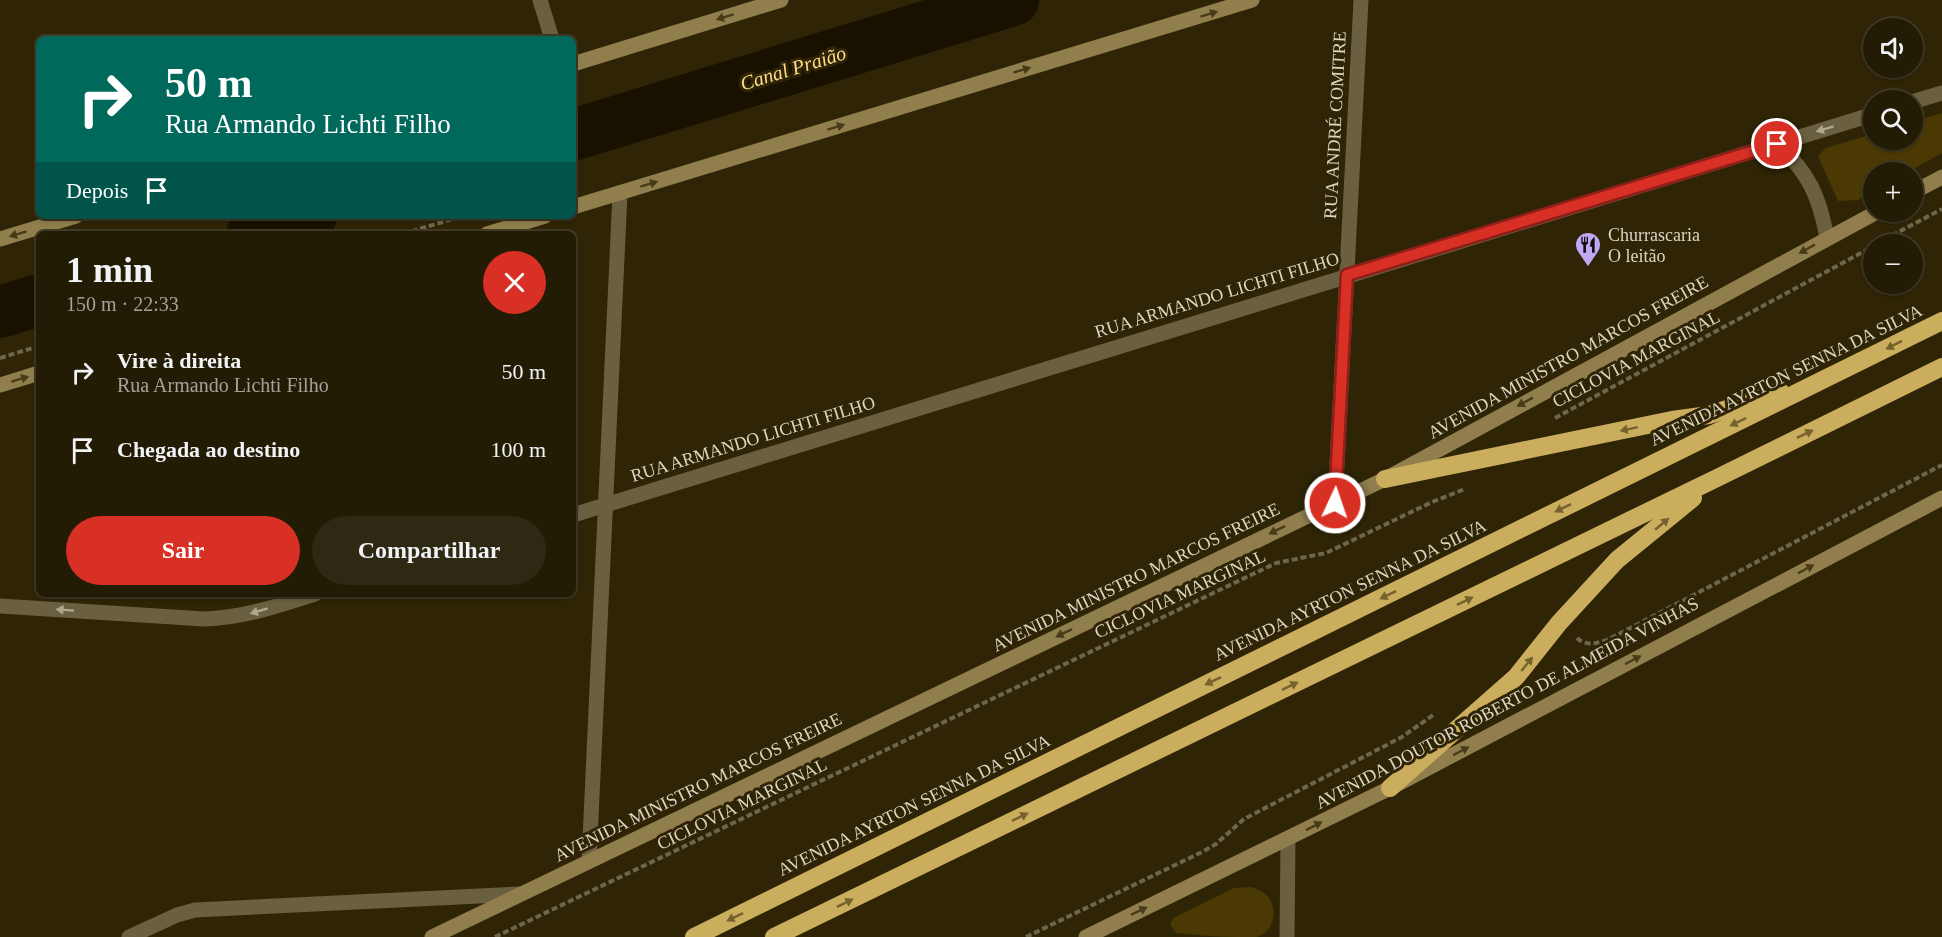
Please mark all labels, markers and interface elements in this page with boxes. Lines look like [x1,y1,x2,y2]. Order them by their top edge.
one-way arrow [1200,8,1218,18]
one-way arrow [716,13,734,22]
map controls [1863,18,1923,294]
button: sound [1863,18,1923,78]
street label: RUA ANDRÉ COMITRE [1319,31,1350,219]
water label: Canal Praião [737,41,849,95]
icon: right [66,60,144,138]
text: 50 m [165,60,253,106]
one-way arrow [1013,65,1031,75]
button: search [1863,90,1923,150]
text: Rua Armando Lichti Filho [165,109,451,139]
pin [1751,118,1802,169]
one-way arrow [827,122,845,131]
one-way arrow [1816,125,1834,134]
icon: arrive [1760,127,1793,160]
button: + [1863,162,1923,222]
icon: arrive [140,174,173,207]
text: Depois [66,178,128,203]
one-way arrow [640,179,658,188]
place label: Churrascaria O leitão [1608,225,1700,266]
one-way arrow [9,230,27,239]
restaurant icon: Churrascaria O leitão [1573,230,1603,268]
button: − [1863,234,1923,294]
one-way arrow [1798,244,1815,254]
street label: RUA ARMANDO LICHTI FILHO [1092,248,1342,342]
text: 1 min [66,250,153,290]
button: close [483,251,546,314]
street label: AVENIDA MINISTRO MARCOS FREIRE [1424,271,1712,443]
text: 150 m · 22:33 [66,293,179,315]
street label: AVENIDA AYRTON SENNA DA SILVA [1647,300,1925,450]
street label: CICLOVIA MARGINAL [1549,306,1723,412]
one-way arrow [1886,340,1903,350]
text: Vire à direita [117,348,241,373]
icon: right [66,356,99,389]
text: 50 m [501,359,546,384]
one-way arrow [11,374,29,383]
text: Rua Armando Lichti Filho [117,374,329,396]
street label: RUA ARMANDO LICHTI FILHO [628,392,878,486]
one-way arrow [1516,397,1533,407]
one-way arrow [1729,418,1746,427]
one-way arrow [1619,425,1638,434]
one-way arrow [1796,430,1814,440]
icon: arrive [66,434,99,467]
text: Chegada ao destino [117,437,300,462]
text: 100 m [490,437,546,462]
position arrow [1303,471,1367,535]
street label: AVENIDA MINISTRO MARCOS FREIRE [989,498,1283,656]
one-way arrow [1554,504,1571,513]
street label: AVENIDA AYRTON SENNA DA SILVA [1211,515,1489,665]
button: Sair [66,516,300,585]
button: Compartilhar [312,516,546,585]
one-way arrow [1654,518,1669,530]
one-way arrow [1269,526,1286,535]
street label: CICLOVIA MARGINAL [1091,546,1269,642]
one-way arrow [1798,564,1815,574]
one-way arrow [1379,590,1396,599]
street label: AVENIDA DOUTOR ROBERTO DE ALMEIDA VINHAS [1312,593,1702,813]
one-way arrow [1457,596,1474,605]
one-way arrow [55,606,74,615]
one-way arrow [250,607,268,616]
one-way arrow [1055,629,1072,638]
one-way arrow [1625,655,1642,665]
one-way arrow [1520,656,1533,672]
one-way arrow [1204,676,1221,686]
one-way arrow [1281,681,1298,691]
street label: AVENIDA MINISTRO MARCOS FREIRE [551,708,845,866]
street label: AVENIDA AYRTON SENNA DA SILVA [775,730,1053,880]
one-way arrow [1452,746,1469,756]
street label: CICLOVIA MARGINAL [654,754,830,854]
one-way arrow [1011,813,1029,823]
one-way arrow [1305,821,1323,831]
one-way arrow [836,898,853,907]
one-way arrow [1130,907,1147,916]
one-way arrow [726,912,743,921]

